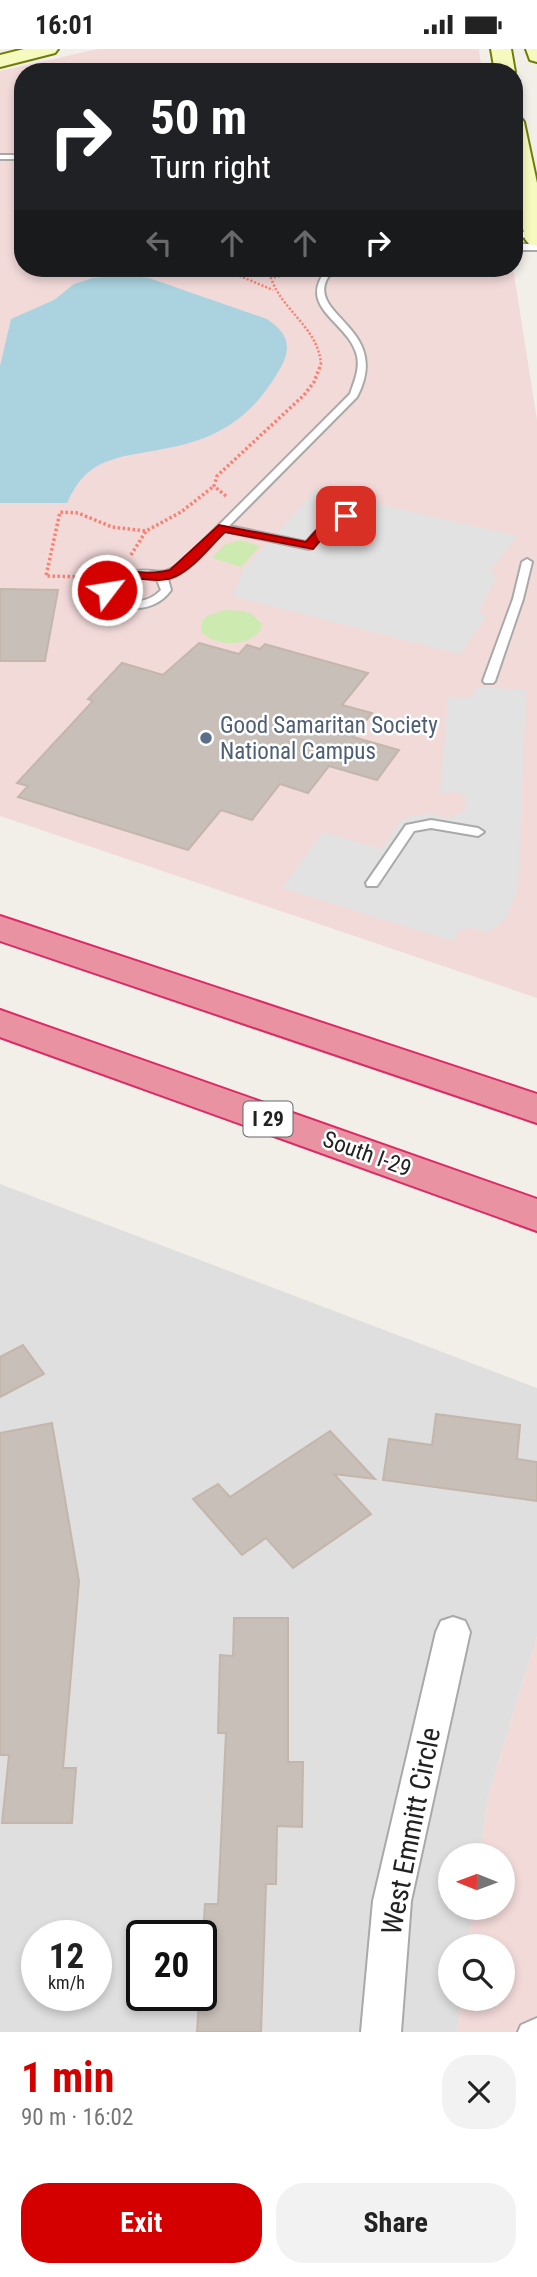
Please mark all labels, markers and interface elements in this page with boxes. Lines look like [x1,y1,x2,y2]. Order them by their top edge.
text: 16:01 [35,10,95,40]
text: 50 m [150,89,247,146]
icon: right [35,91,126,182]
text: Turn right [150,148,271,186]
icon: left [140,224,178,262]
icon: ahead [213,224,251,262]
icon: ahead [286,224,324,262]
icon: right [359,224,397,262]
pin [316,486,376,546]
icon: arrive [327,497,365,535]
position arrow [70,553,144,627]
place label: Good Samaritan Society National Campus [220,712,438,765]
marker: Good Samaritan Society National Campus [198,730,214,746]
road number: I 29 [244,1101,292,1137]
street label: South I-29 [319,1126,415,1182]
street label: West Emmitt Circle [375,1725,447,1937]
north arrow [438,1843,514,1920]
map controls [438,1843,515,2011]
speed limit sign: 20 [126,1920,217,2011]
button: search [438,1934,515,2011]
text: 12 [49,1936,84,1977]
text: km/h [48,1972,85,1993]
text: 1 min [21,2053,114,2102]
button: close [442,2055,516,2129]
text: 90 m · 16:02 [21,2104,133,2131]
button: Exit [21,2183,262,2263]
button: Share [276,2183,516,2263]

